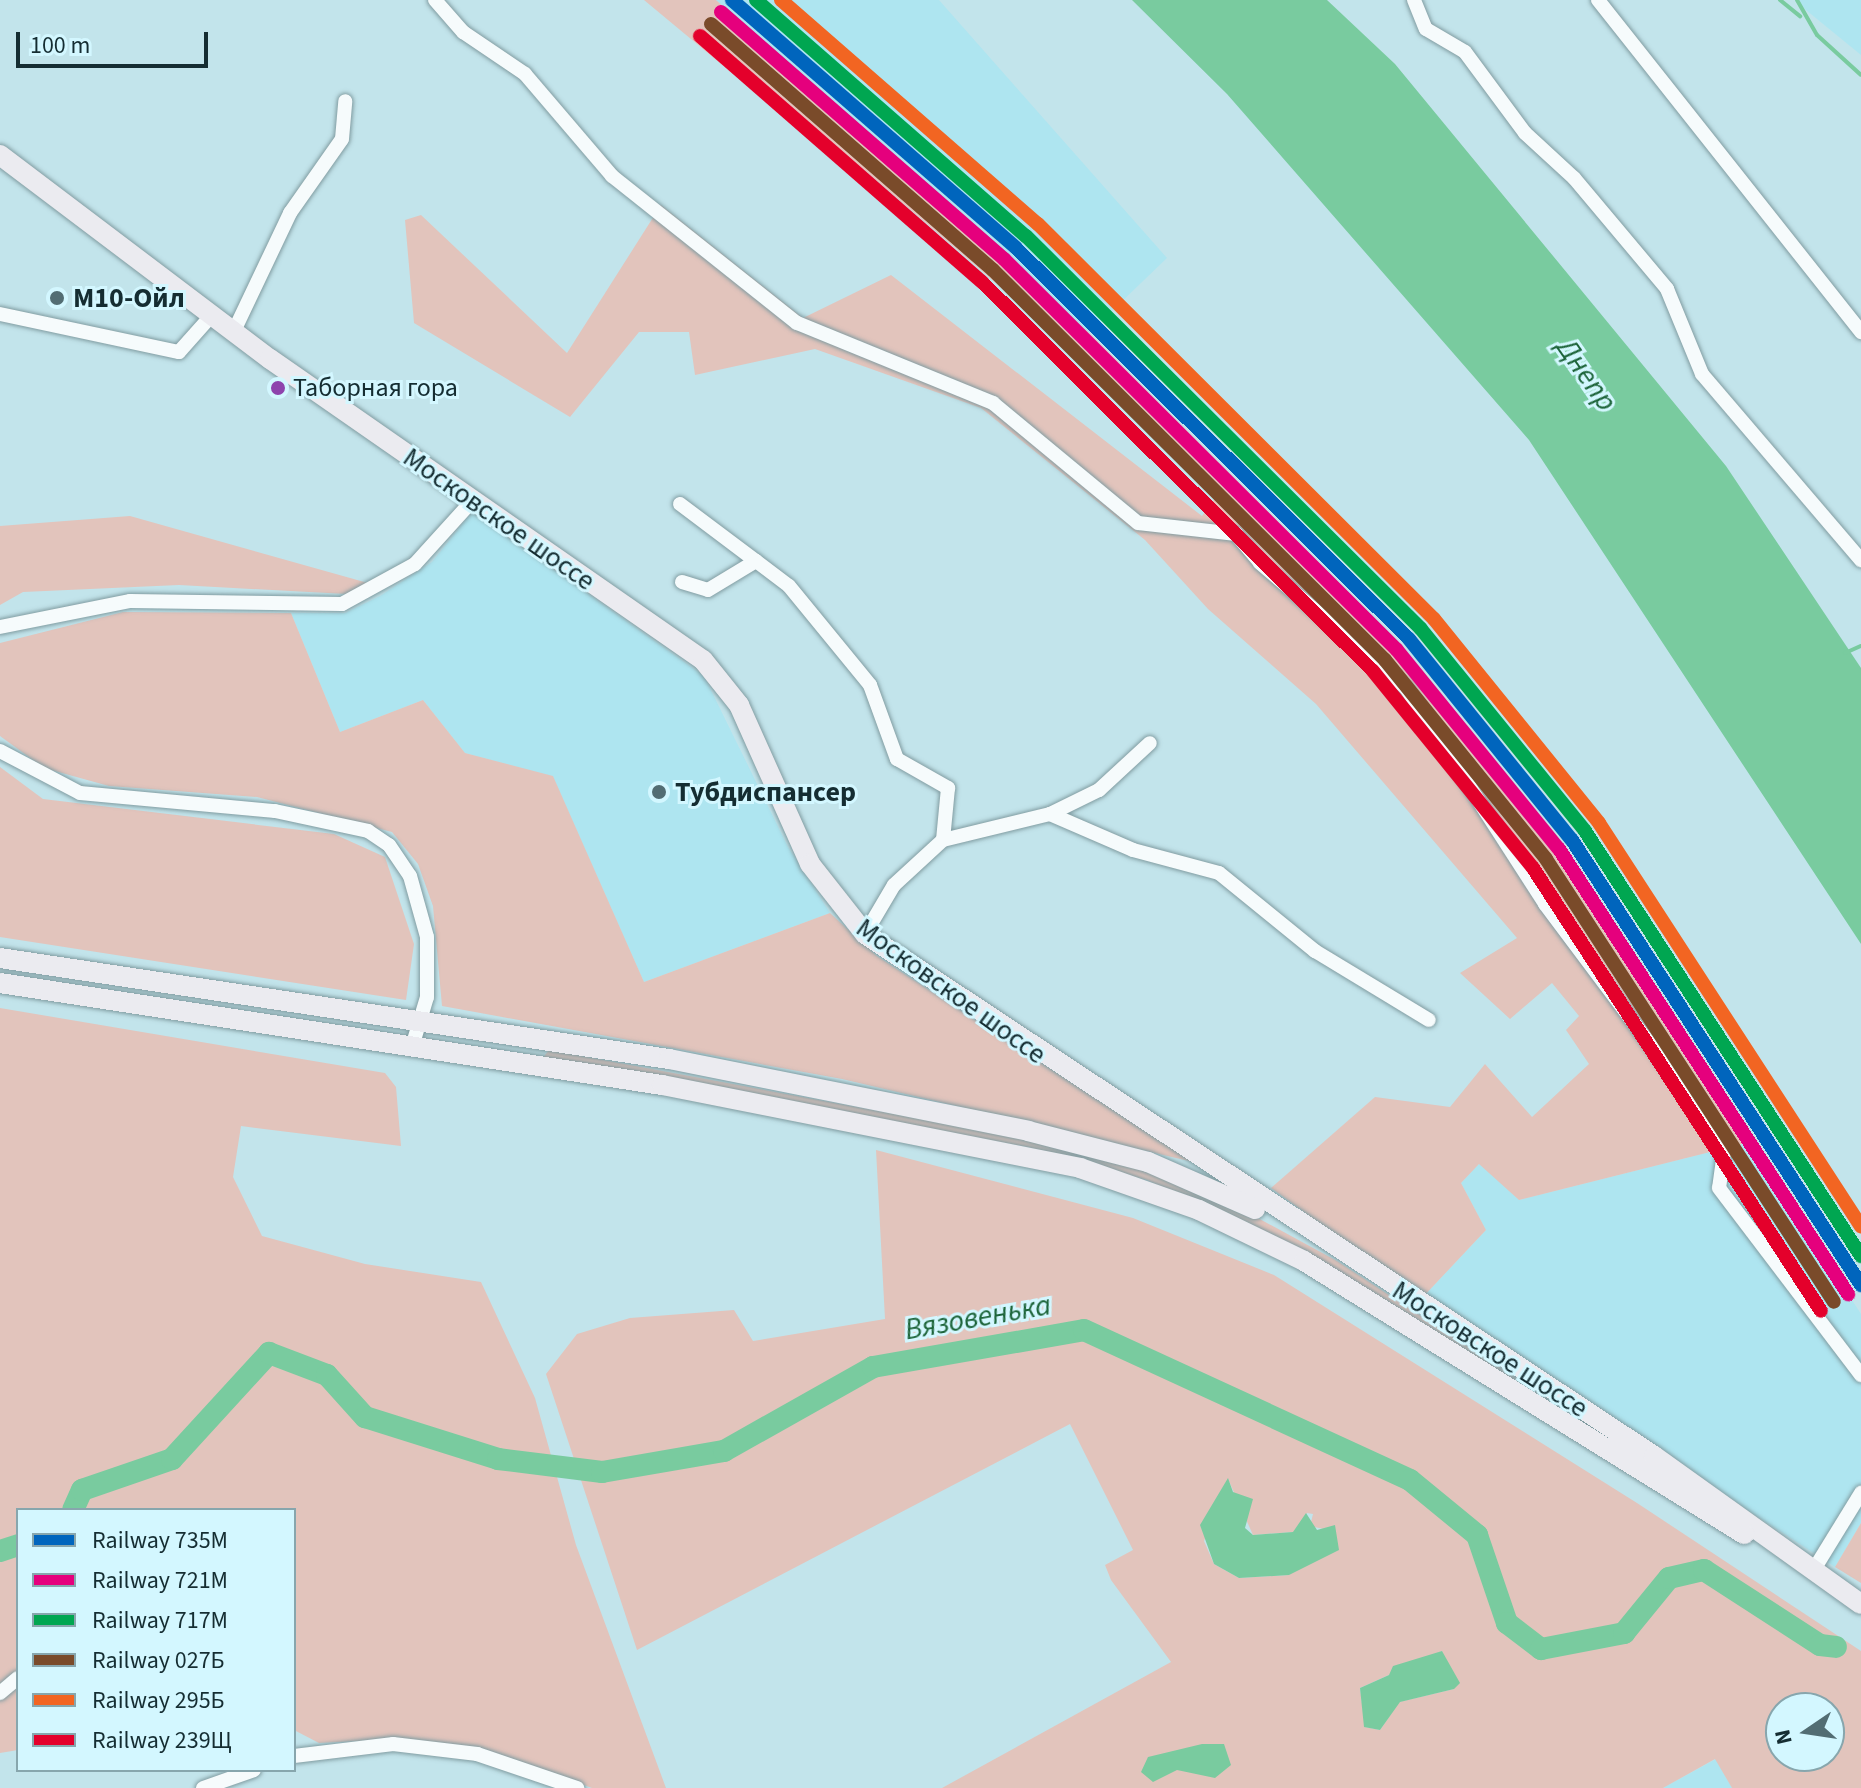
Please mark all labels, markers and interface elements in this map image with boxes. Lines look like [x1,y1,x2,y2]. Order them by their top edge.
scale bar [20,16,212,66]
text: 100 m [30,28,90,63]
place label: М10-Ойл [73,281,185,315]
marker: М10-Ойл [48,289,66,307]
water label: Днепр [1548,332,1624,418]
place label: Таборная гора [293,372,458,404]
marker: Таборная гора [270,380,286,396]
street label: Московское шоссе [397,440,601,598]
place label: Тубдиспансер [675,775,856,809]
marker: Тубдиспансер [650,783,668,801]
street label: Московское шоссе [850,911,1052,1071]
street label: Московское шоссе [1386,1273,1594,1425]
water label: Вязовенька [902,1287,1054,1349]
legend [16,1508,296,1772]
text: Railway 735М [92,1523,228,1558]
text: Railway 721М [92,1563,228,1598]
text: Railway 717М [92,1603,228,1638]
text: Railway 027Б [92,1643,225,1678]
text: Railway 295Б [92,1683,225,1718]
north arrow [1765,1692,1845,1772]
text: Railway 239Щ [92,1723,232,1758]
text: N [1766,1726,1801,1748]

